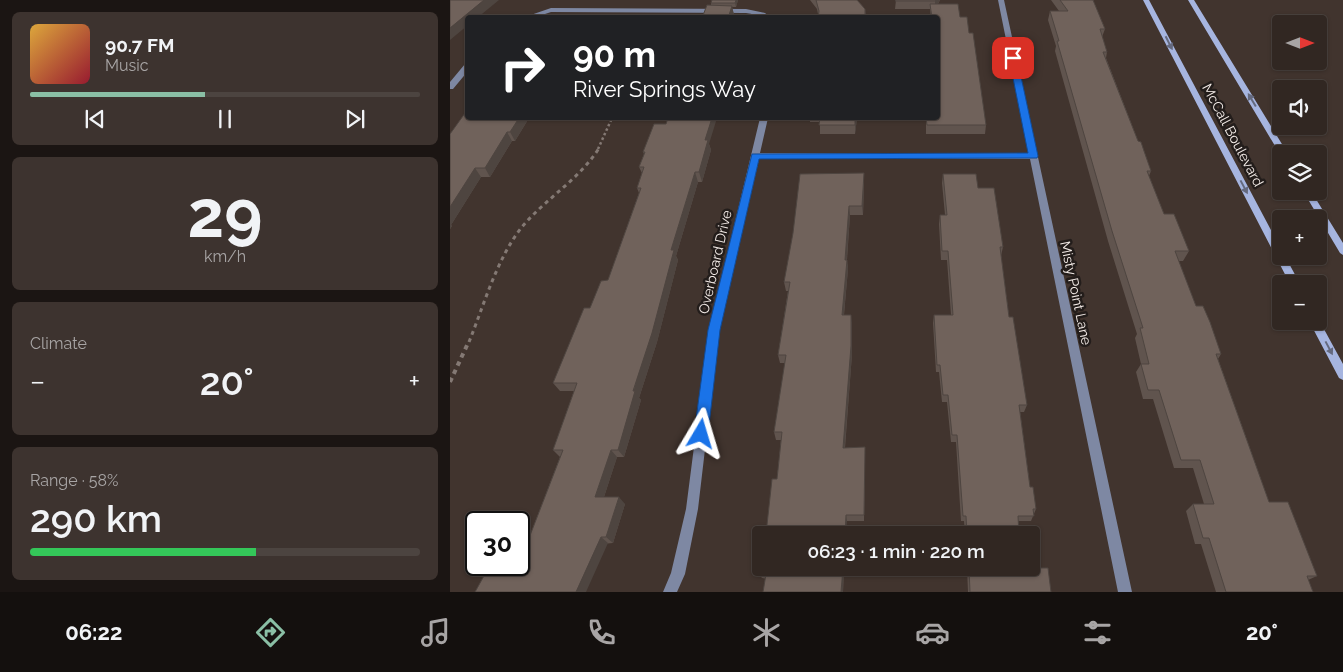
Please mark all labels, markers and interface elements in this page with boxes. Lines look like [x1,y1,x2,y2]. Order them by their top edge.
north arrow [1272,15,1328,70]
map controls [1272,15,1327,330]
text: 90.7 FM [105,34,174,56]
text: 90 m [573,34,656,75]
icon: right [490,35,555,100]
one-way arrow [1165,36,1173,51]
pin [992,37,1034,79]
icon: arrive [999,44,1027,72]
text: Music [105,56,149,75]
text: River Springs Way [573,76,756,102]
button: sound [1272,80,1327,135]
street label: McCall Boulevard [1199,81,1267,189]
one-way arrow [1248,94,1257,107]
icon: previous [81,105,109,133]
icon: pause [211,105,239,133]
icon: next [341,105,369,133]
button: layers [1272,145,1327,200]
text: 29 [188,176,262,252]
one-way arrow [1240,180,1248,195]
street label: Overboard Drive [695,209,735,315]
button: + [1272,210,1327,265]
street label: Misty Point Lane [1057,239,1095,347]
text: km/h [204,247,246,266]
button: − [1272,275,1327,330]
text: Climate [30,334,87,353]
one-way arrow [1325,341,1333,356]
text: 20° [200,359,254,404]
text: − [30,365,45,398]
text: + [408,365,420,398]
position arrow [674,407,726,459]
text: Range · 58% [30,471,118,490]
text: 290 km [30,496,162,541]
speed limit sign: 30 [465,511,530,576]
text: 06:23 · 1 min · 220 m [807,540,985,562]
icon: directions [253,615,288,650]
icon: music [418,615,453,650]
icon: phone [584,615,619,650]
icon: climate [749,615,784,650]
icon: car [915,615,950,650]
icon: filters [1080,615,1115,650]
text: 06:22 [65,619,122,645]
text: 20° [1246,619,1278,645]

